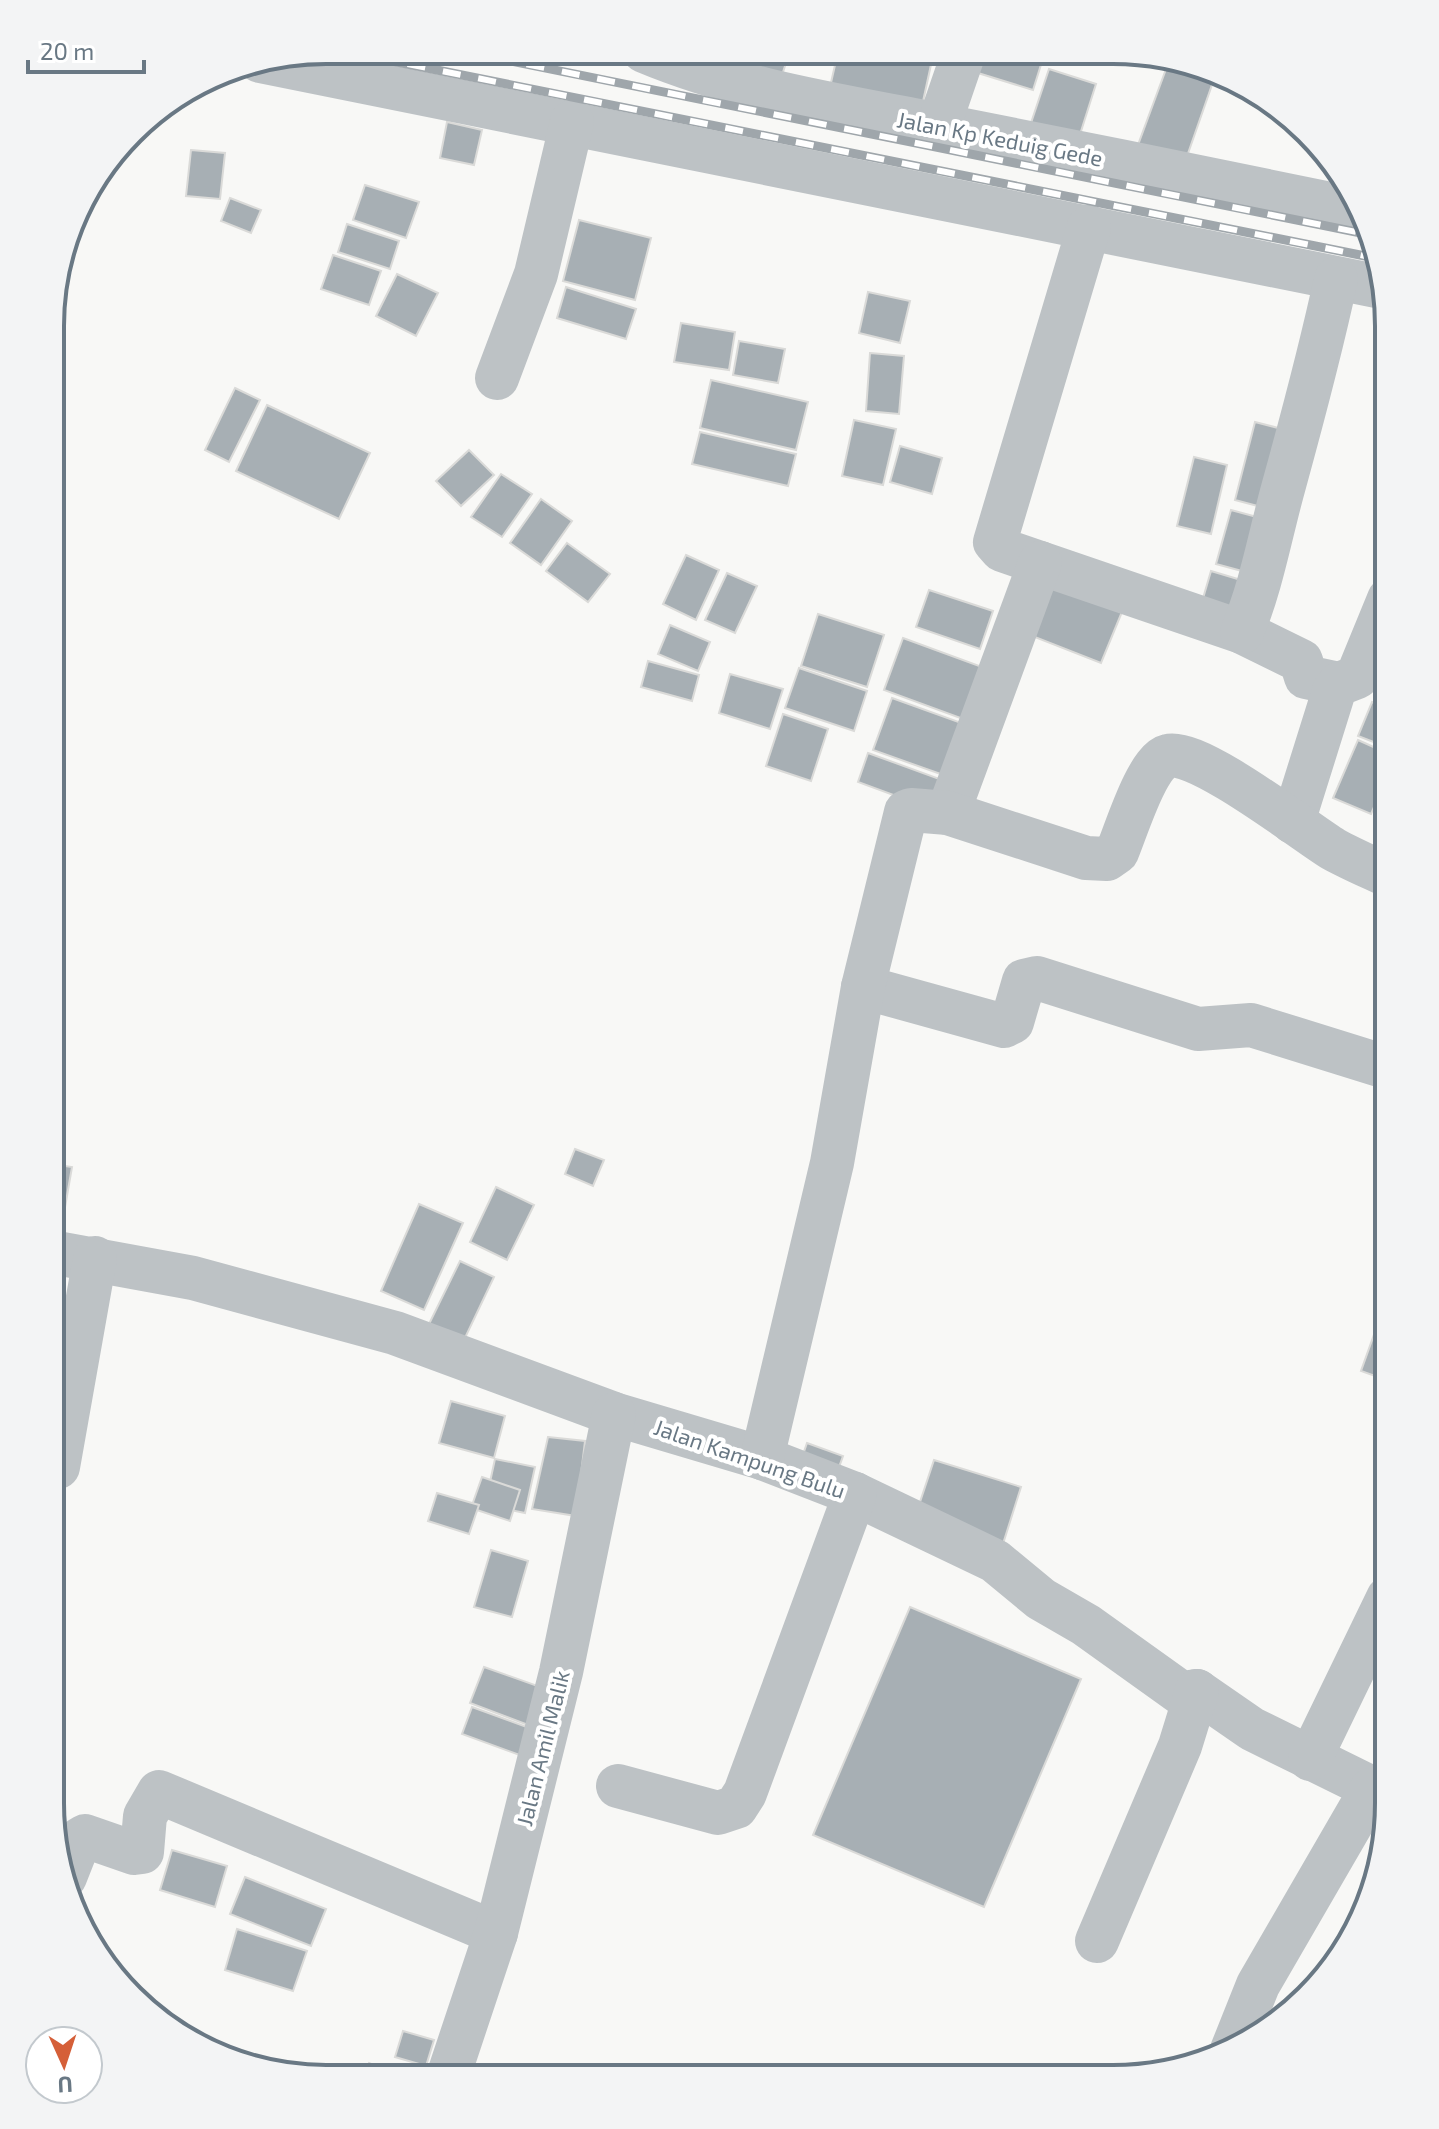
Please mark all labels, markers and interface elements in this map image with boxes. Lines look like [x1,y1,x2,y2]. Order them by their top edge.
scale bar [28,24,144,74]
text: 20 m [40,36,94,65]
street label: Jalan Kp Keduig Gede [895,105,1105,171]
street label: Jalan Kampung Bulu [651,1413,849,1503]
street label: Jalan Amil Malik [510,1668,574,1828]
north arrow [24,2025,104,2105]
text: U [57,2073,73,2099]

